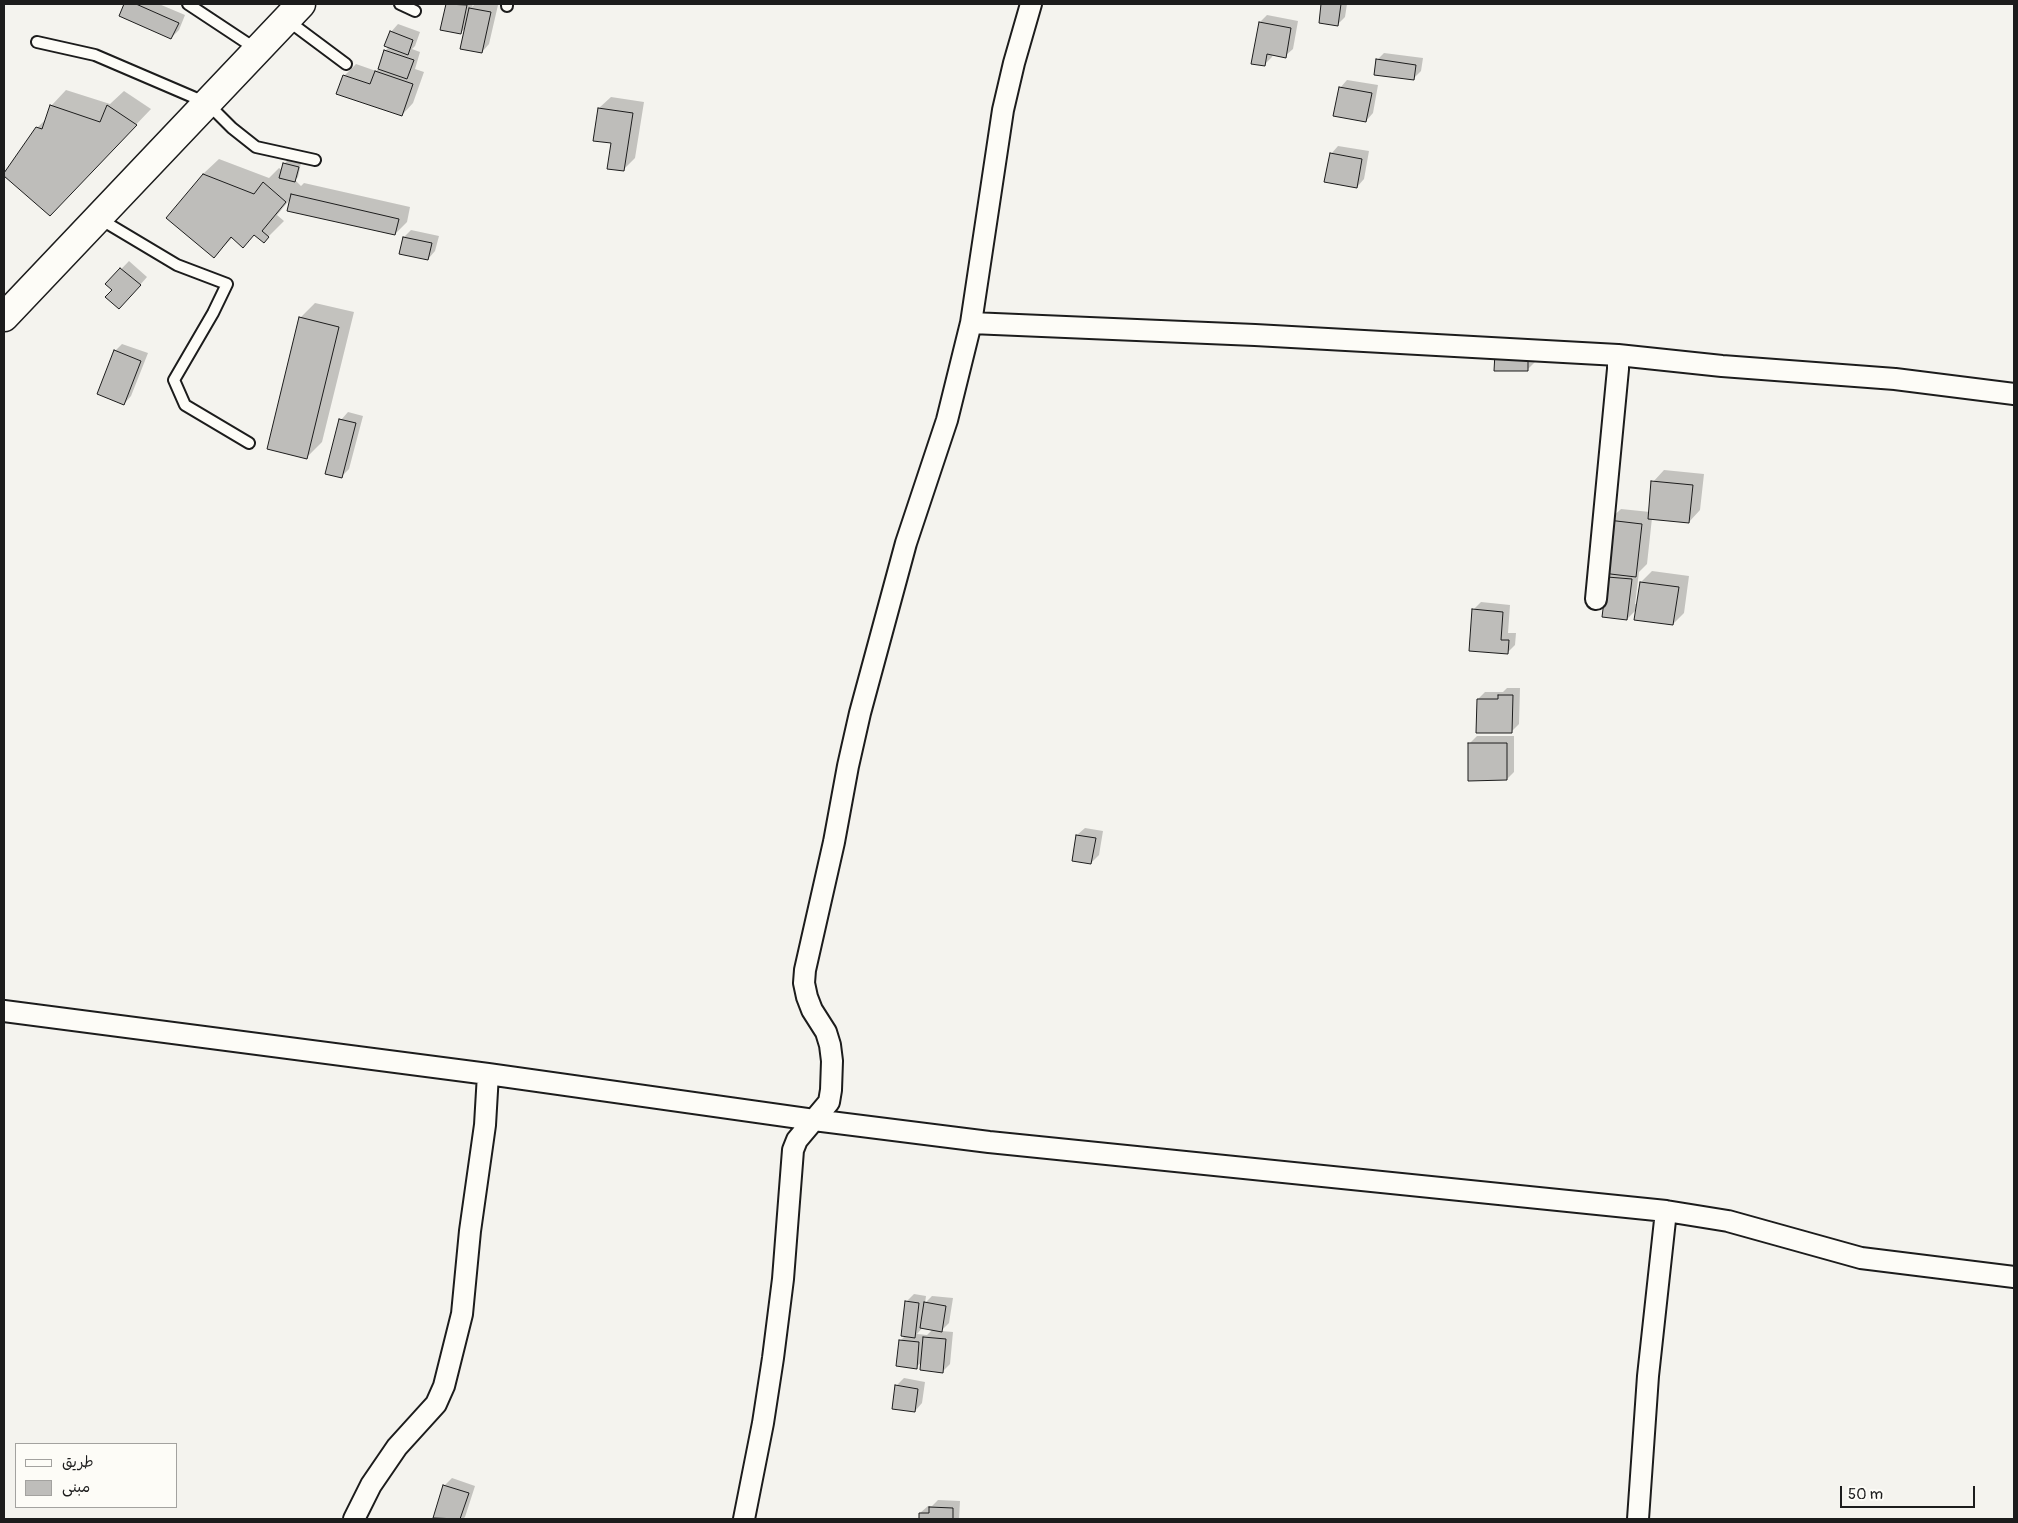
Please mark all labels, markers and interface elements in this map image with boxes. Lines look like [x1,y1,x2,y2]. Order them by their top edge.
legend [15,1443,178,1508]
text: طريق [62,1453,94,1472]
scale bar [1843,1476,1978,1508]
text: مبنى [62,1478,90,1497]
text: 50 m [1848,1485,1883,1504]

